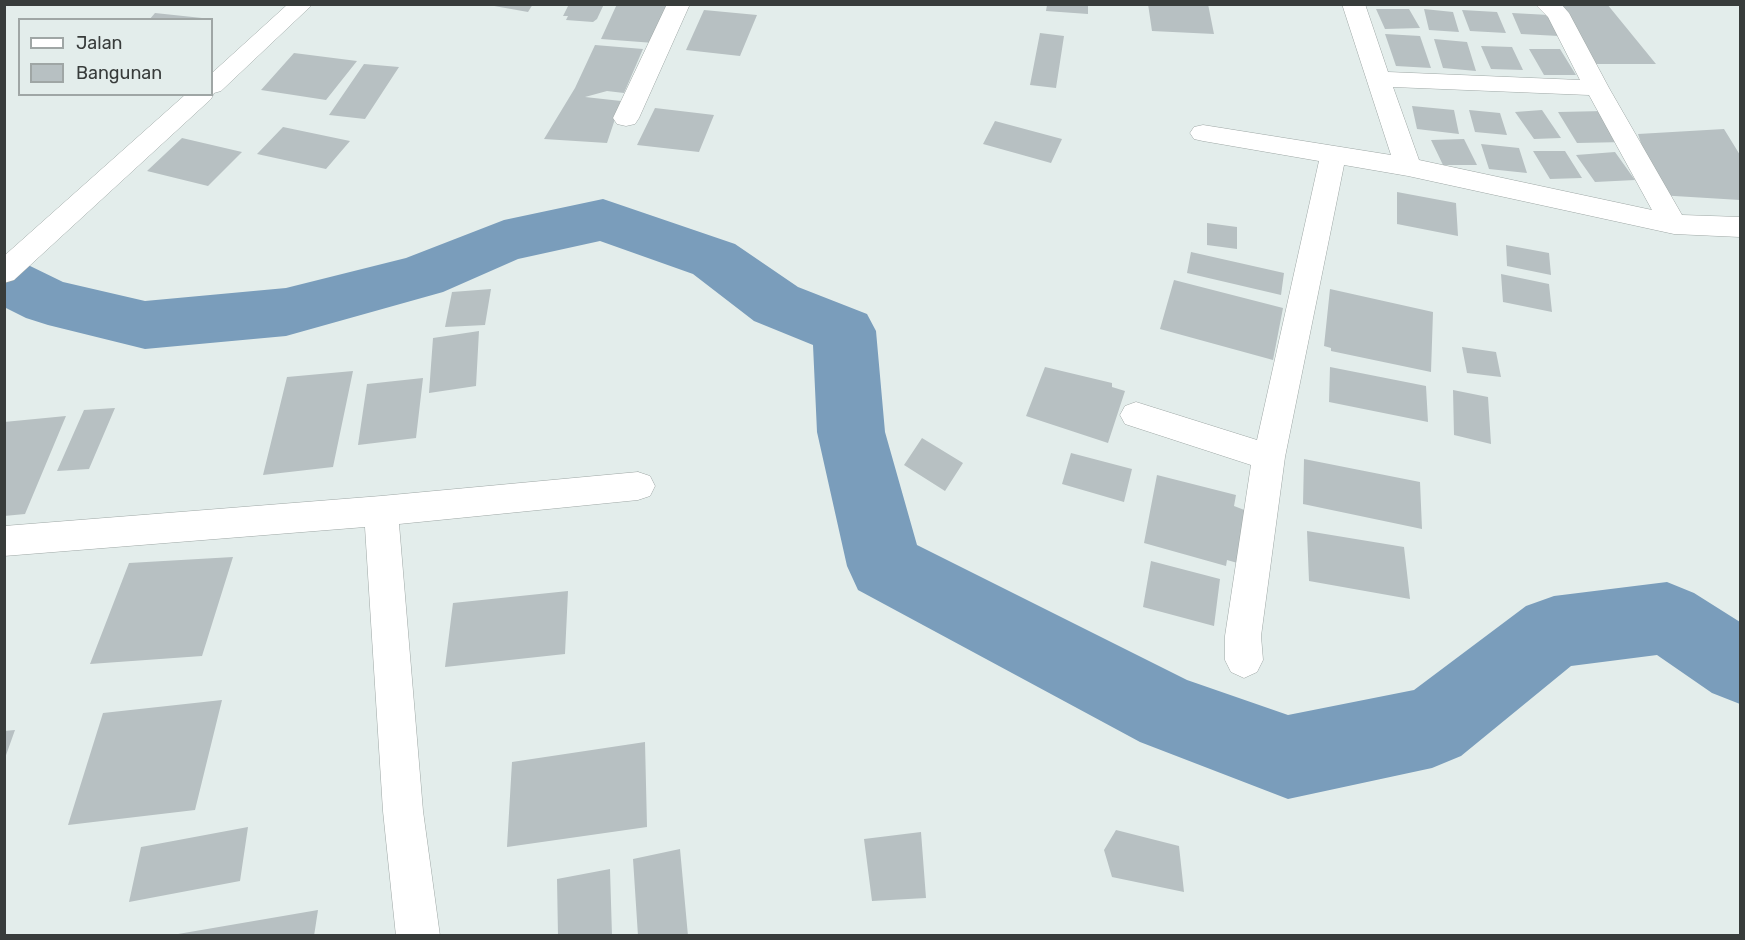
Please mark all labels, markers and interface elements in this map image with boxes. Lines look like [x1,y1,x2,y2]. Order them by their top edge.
legend [18,18,213,96]
text: Jalan [76,32,123,54]
text: Bangunan [76,62,162,84]

